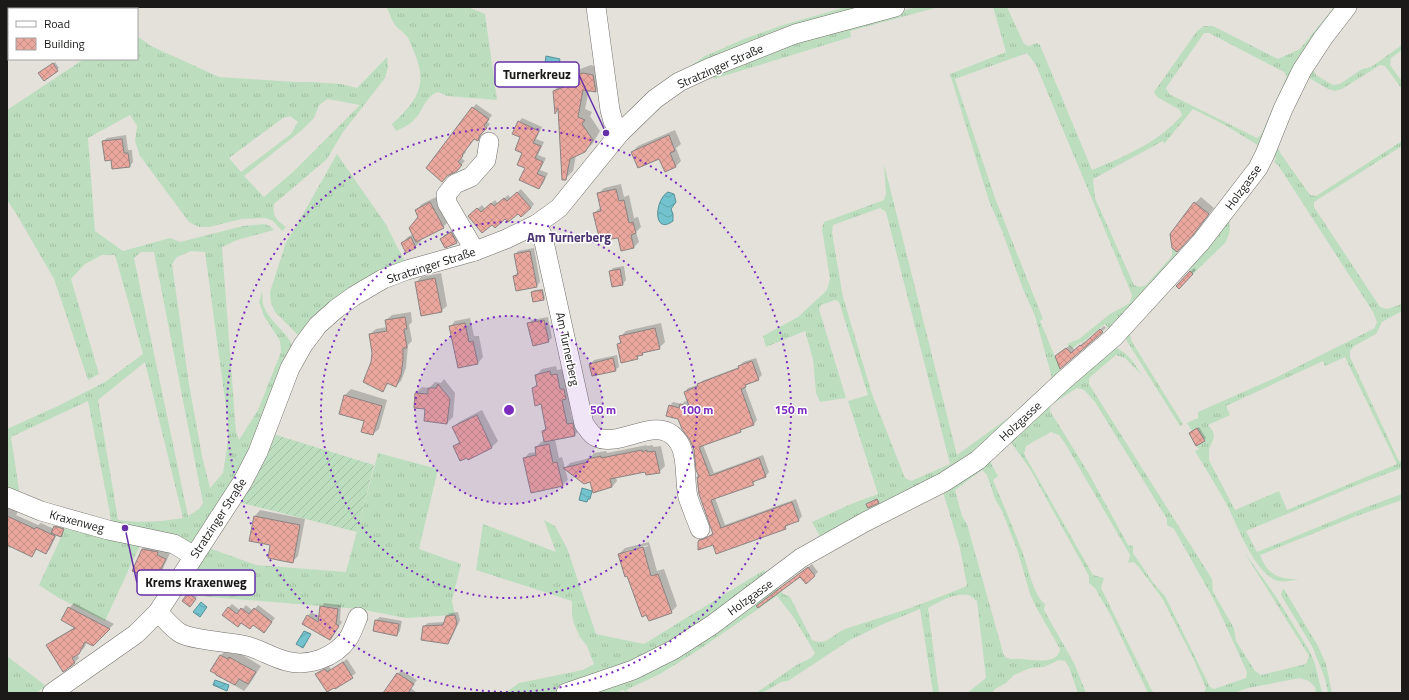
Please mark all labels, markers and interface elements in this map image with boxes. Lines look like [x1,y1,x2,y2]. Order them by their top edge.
legend [8,8,138,60]
text: Road [44,14,70,33]
text: Building [44,34,85,53]
street label: Stratzinger Straße [674,39,766,93]
callout: Turnerkreuz [495,62,579,87]
text: Turnerkreuz [503,64,571,84]
street label: Holzgasse [1220,160,1266,214]
district label: Am Turnerberg [527,227,611,247]
street label: Stratzinger Straße [384,242,478,288]
street label: Am Turnerberg [551,310,585,388]
street label: Holzgasse [995,396,1045,446]
text: 50 m [590,400,616,419]
text: 100 m [681,400,713,419]
text: 150 m [775,400,807,419]
centre of rings [502,403,516,417]
street label: Stratzinger Straße [185,474,251,562]
street label: Kraxenweg [47,505,107,537]
callout: Krems Kraxenweg [137,570,255,595]
text: Krems Kraxenweg [145,572,247,592]
street label: Holzgasse [723,574,777,620]

